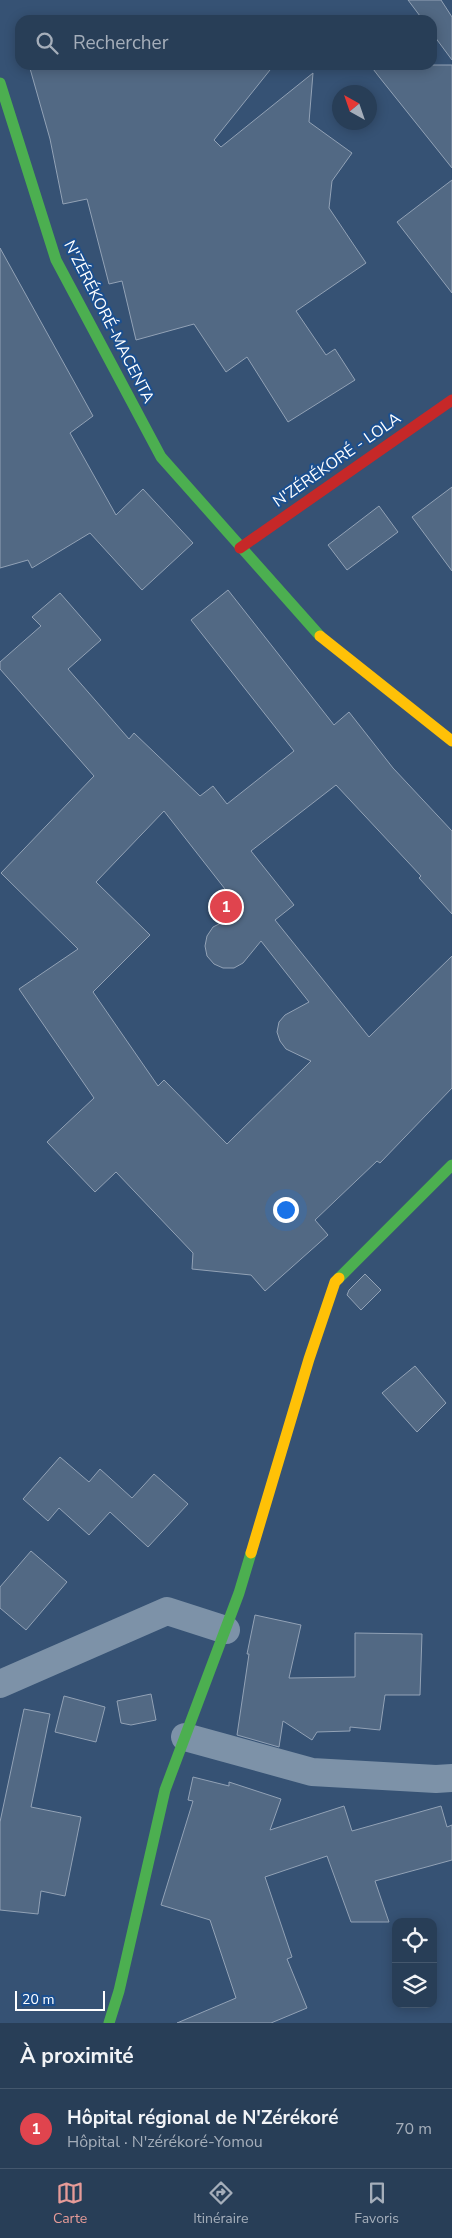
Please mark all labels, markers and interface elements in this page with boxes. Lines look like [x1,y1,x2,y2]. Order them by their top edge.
search box [15,15,437,70]
icon: search [33,29,61,57]
text: Rechercher [73,30,168,56]
north arrow [332,85,377,130]
street label: N'ZÉRÉKORÉ-MACENTA [58,237,160,407]
street label: N'ZÉRÉKORÉ - LOLA [269,407,406,512]
pin: 1 [210,888,242,926]
your location [273,1197,299,1223]
map controls [392,1918,437,2008]
button: locate [392,1918,437,1963]
button: layers [392,1963,437,2008]
scale bar [15,1988,105,2011]
text: 20 m [22,1990,54,2009]
text: À proximité [20,2042,134,2070]
text: Hôpital régional de N'Zérékoré [67,2105,339,2131]
text: 1 [31,2118,41,2140]
text: 70 m [395,2118,432,2140]
text: Hôpital · N'zérékoré-Yomou [67,2131,263,2153]
tab: Carte [53,2179,87,2228]
tab: Itinéraire [193,2179,248,2228]
tab: Favoris [354,2179,399,2228]

